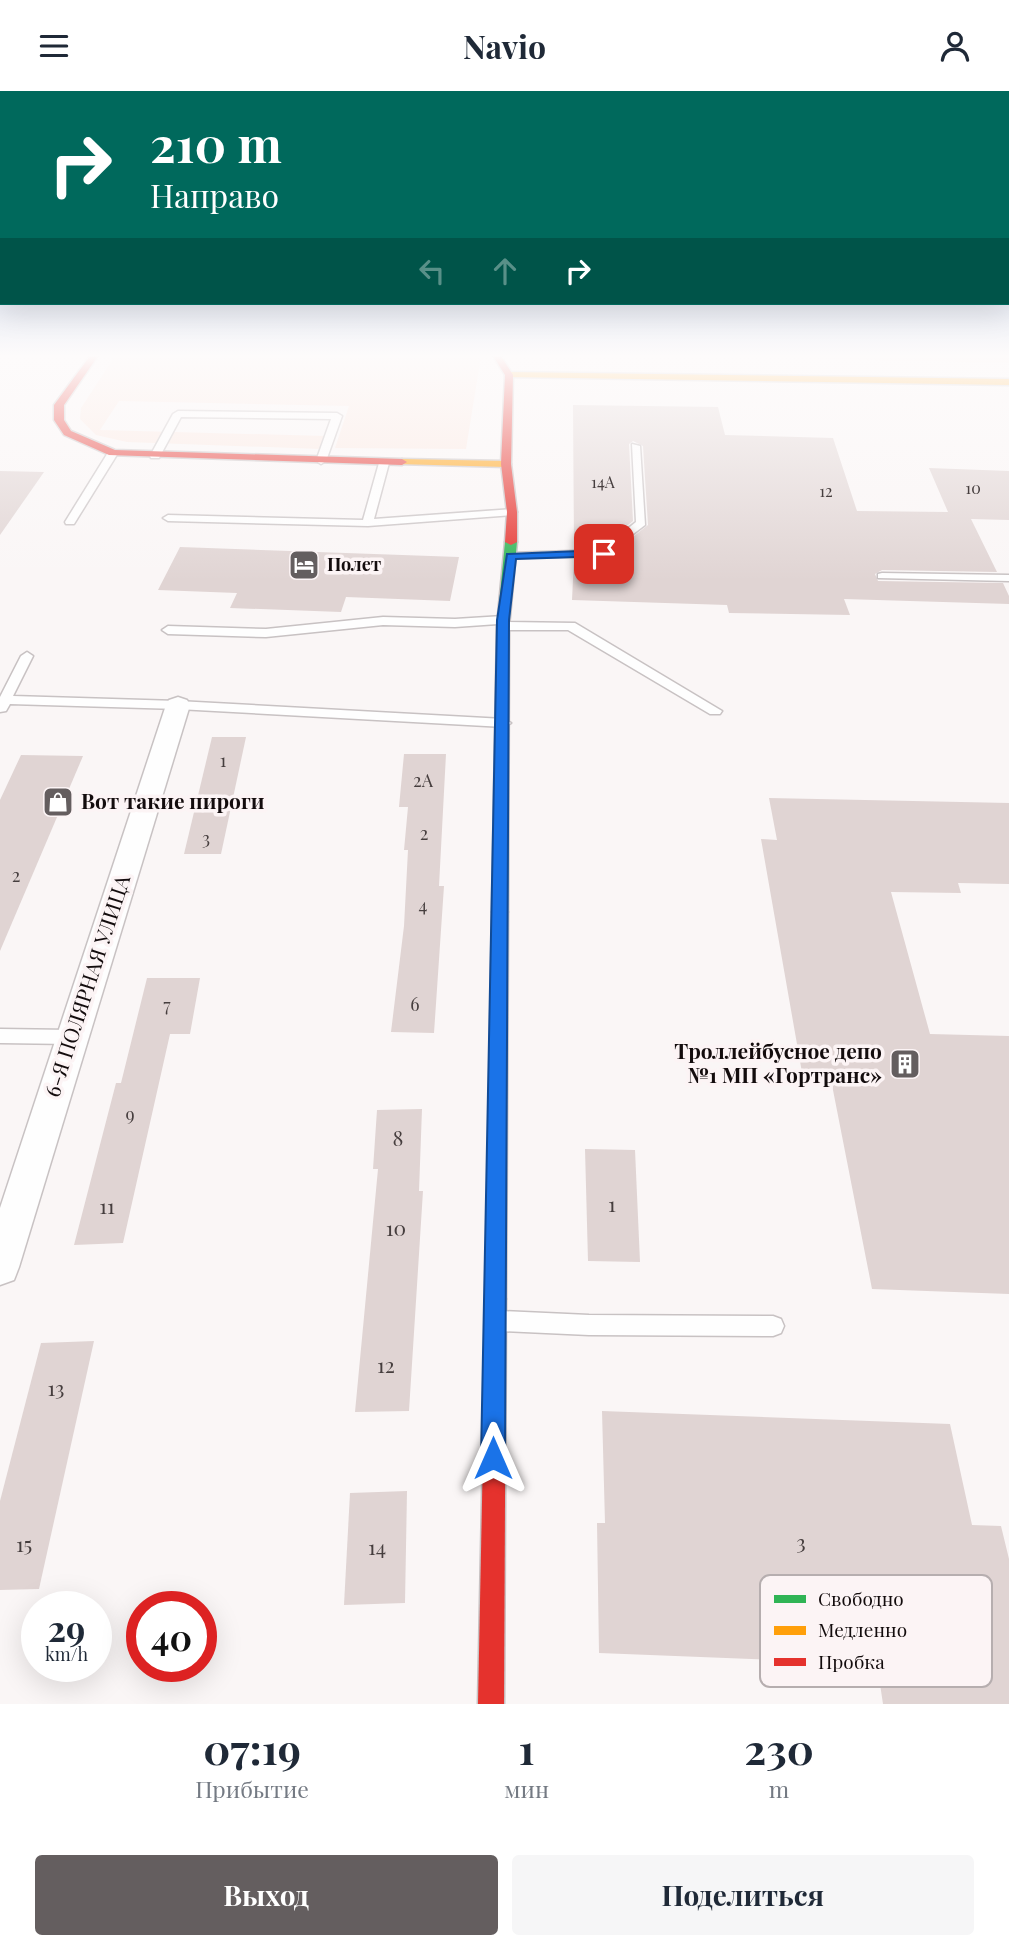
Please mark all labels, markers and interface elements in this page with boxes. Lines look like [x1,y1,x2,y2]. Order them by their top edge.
text: Navio [463,24,546,67]
icon: menu [35,27,73,65]
icon: person [936,27,974,65]
text: 210 m [150,110,282,175]
icon: right [35,119,126,210]
text: Направо [150,173,279,216]
icon: left [413,252,451,290]
icon: ahead [486,252,524,290]
icon: right [559,252,597,290]
house number: 14А [591,471,616,492]
house number: 10 [965,477,981,498]
house number: 12 [819,480,833,501]
pin [574,524,634,584]
icon: arrive [585,535,623,573]
hotel icon: Полет [287,548,321,582]
place label: Полет [327,552,382,576]
house number: 1 [220,748,227,772]
house number: 2А [413,768,434,792]
shop icon: Вот такие пироги [41,785,75,819]
place label: Вот такие пироги [81,786,265,814]
house number: 2 [420,821,428,845]
house number: 3 [202,826,210,850]
house number: 2 [12,863,20,887]
street label: 6-Я ПОЛЯРНАЯ УЛИЦА [37,870,135,1100]
house number: 4 [419,893,428,917]
house number: 6 [410,992,420,1016]
house number: 7 [163,993,171,1017]
place label: Троллейбусное депо №1 МП «Гортранс» [674,1036,882,1088]
building icon: Троллейбусное депо №1 МП «Гортранс» [888,1047,922,1081]
house number: 9 [125,1102,135,1126]
house number: 8 [393,1123,403,1151]
house number: 1 [608,1189,616,1217]
house number: 11 [99,1191,115,1219]
house number: 10 [386,1213,406,1241]
house number: 12 [377,1350,395,1378]
house number: 13 [48,1373,64,1401]
position arrow [456,1421,530,1495]
house number: 3 [796,1527,806,1555]
house number: 15 [16,1529,32,1557]
house number: 14 [368,1532,386,1560]
legend [760,1575,992,1687]
text: Свободно [818,1585,904,1611]
speed limit sign: 40 [126,1591,217,1682]
text: 29 [48,1604,85,1651]
text: Медленно [818,1616,907,1642]
text: km/h [45,1642,88,1666]
text: Пробка [818,1648,885,1674]
text: 07:19 [203,1720,301,1776]
text: 1 [519,1720,535,1776]
text: 230 [744,1720,814,1776]
text: Прибытие [195,1773,309,1804]
text: мин [504,1773,549,1804]
text: m [769,1773,789,1804]
button: Выход [35,1855,498,1935]
button: Поделиться [512,1855,974,1935]

